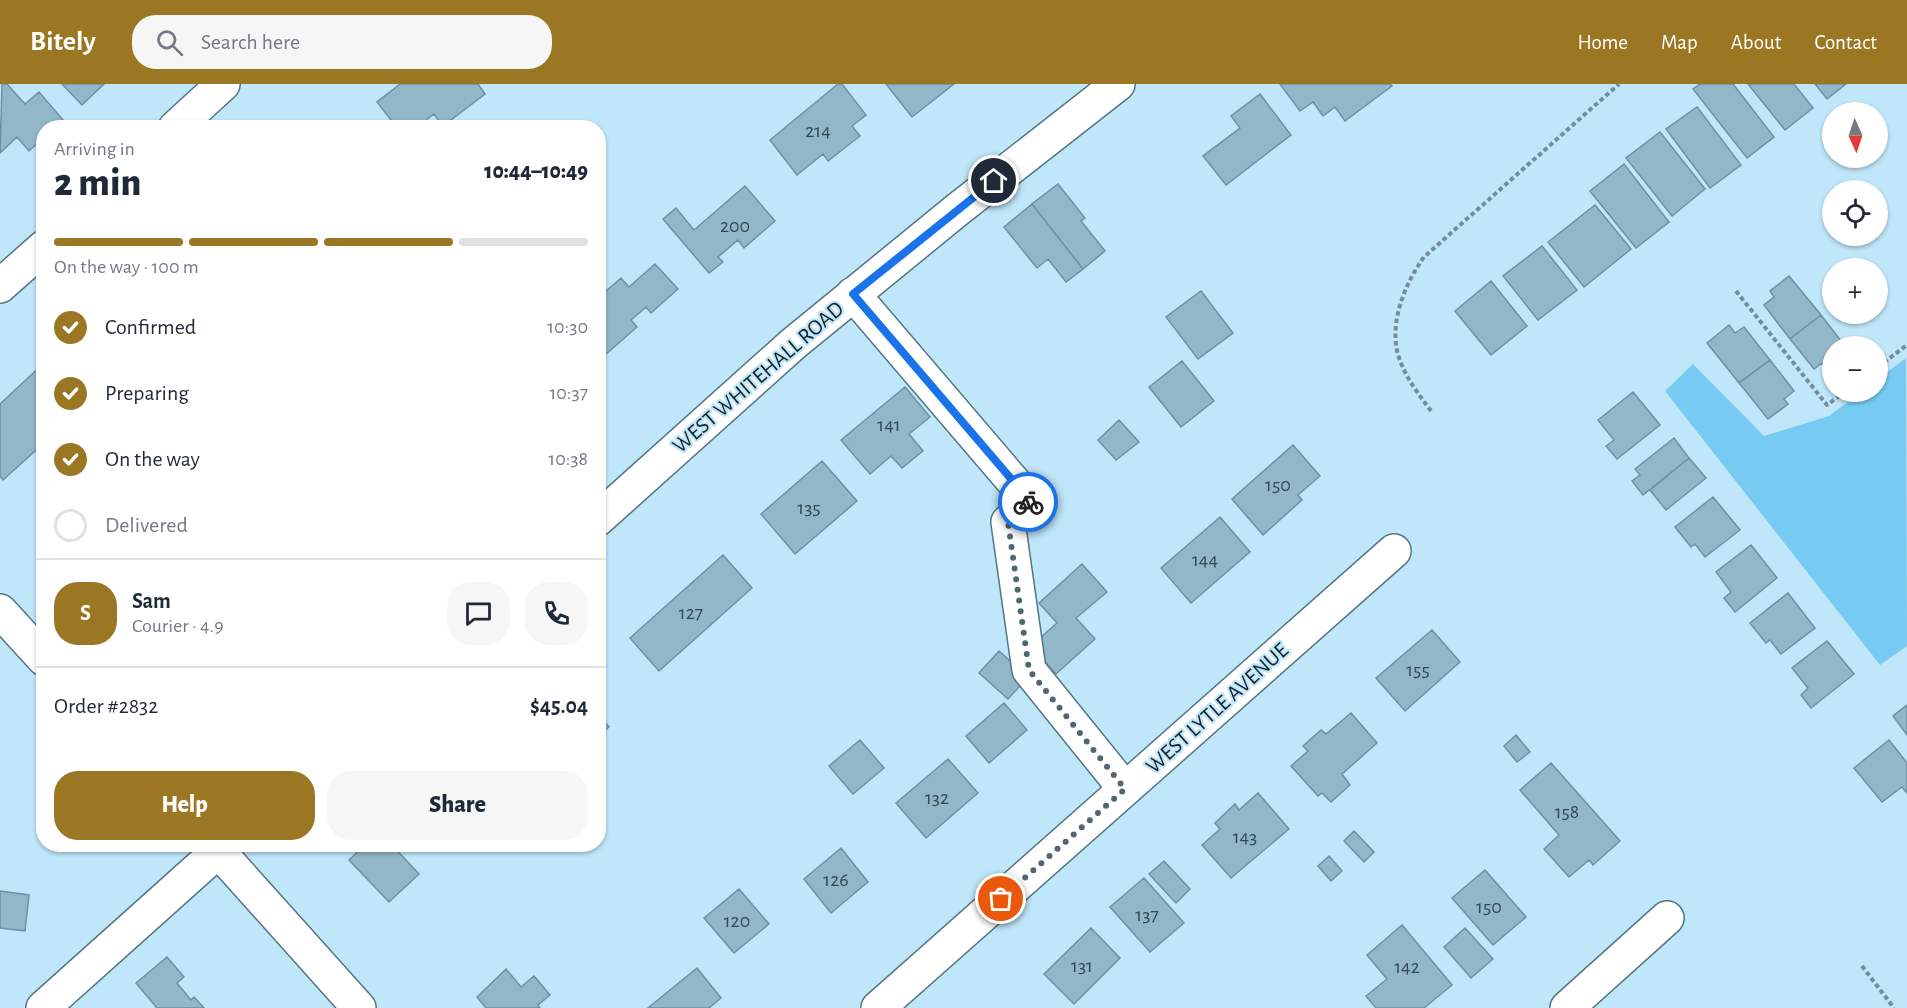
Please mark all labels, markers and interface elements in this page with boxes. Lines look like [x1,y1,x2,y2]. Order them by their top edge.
search box [132,15,552,69]
icon: search [153,26,186,59]
text: Bitely [30,28,96,56]
text: Search here [201,31,300,53]
text: Home [1577,32,1628,53]
text: Map [1661,32,1698,53]
text: About [1731,32,1781,53]
text: Contact [1814,32,1877,53]
north arrow [1822,102,1888,168]
map controls [1822,102,1888,402]
house number: 214 [805,121,831,141]
text: Arriving in [54,139,135,159]
pin [968,155,1019,206]
text: 10:44–10:49 [484,160,588,182]
text: 2 min [54,164,141,203]
icon: home [977,164,1010,197]
button: locate [1822,180,1888,246]
house number: 200 [720,216,750,236]
text: On the way · 100 m [54,257,199,277]
button: + [1822,258,1888,324]
street label: WEST WHITEHALL ROAD [668,297,848,457]
icon: check [54,311,87,344]
text: Confirmed [105,316,196,338]
text: 10:30 [547,317,588,337]
button: − [1822,336,1888,402]
icon: check [54,377,87,410]
text: Preparing [105,382,189,404]
text: 10:37 [549,383,588,403]
house number: 141 [877,415,901,435]
icon: check [54,443,87,476]
text: On the way [105,448,200,470]
text: 10:38 [548,449,588,469]
courier [998,472,1058,532]
house number: 150 [1265,475,1291,495]
icon: bike [1012,486,1045,519]
house number: 135 [797,498,821,518]
text: Delivered [105,514,188,536]
house number: 144 [1192,550,1218,570]
button: chat [447,582,510,645]
button: phone [525,582,588,645]
text: Sam [132,590,171,612]
text: S [80,602,91,624]
house number: 127 [679,603,703,623]
text: Courier · 4.9 [132,616,224,636]
street label: WEST LYTLE AVENUE [1142,638,1293,777]
house number: 155 [1406,660,1430,680]
text: Order #2832 [54,695,158,717]
text: $45.04 [530,695,588,717]
button: Help [54,771,315,840]
button: Share [327,771,588,840]
house number: 132 [925,788,949,808]
house number: 158 [1555,802,1579,822]
house number: 143 [1233,827,1257,847]
house number: 126 [823,870,849,890]
pin [975,873,1026,924]
icon: bag [984,882,1017,915]
house number: 150 [1476,897,1502,917]
house number: 137 [1135,905,1159,925]
house number: 120 [724,911,750,931]
house number: 131 [1071,956,1093,976]
house number: 142 [1394,957,1420,977]

